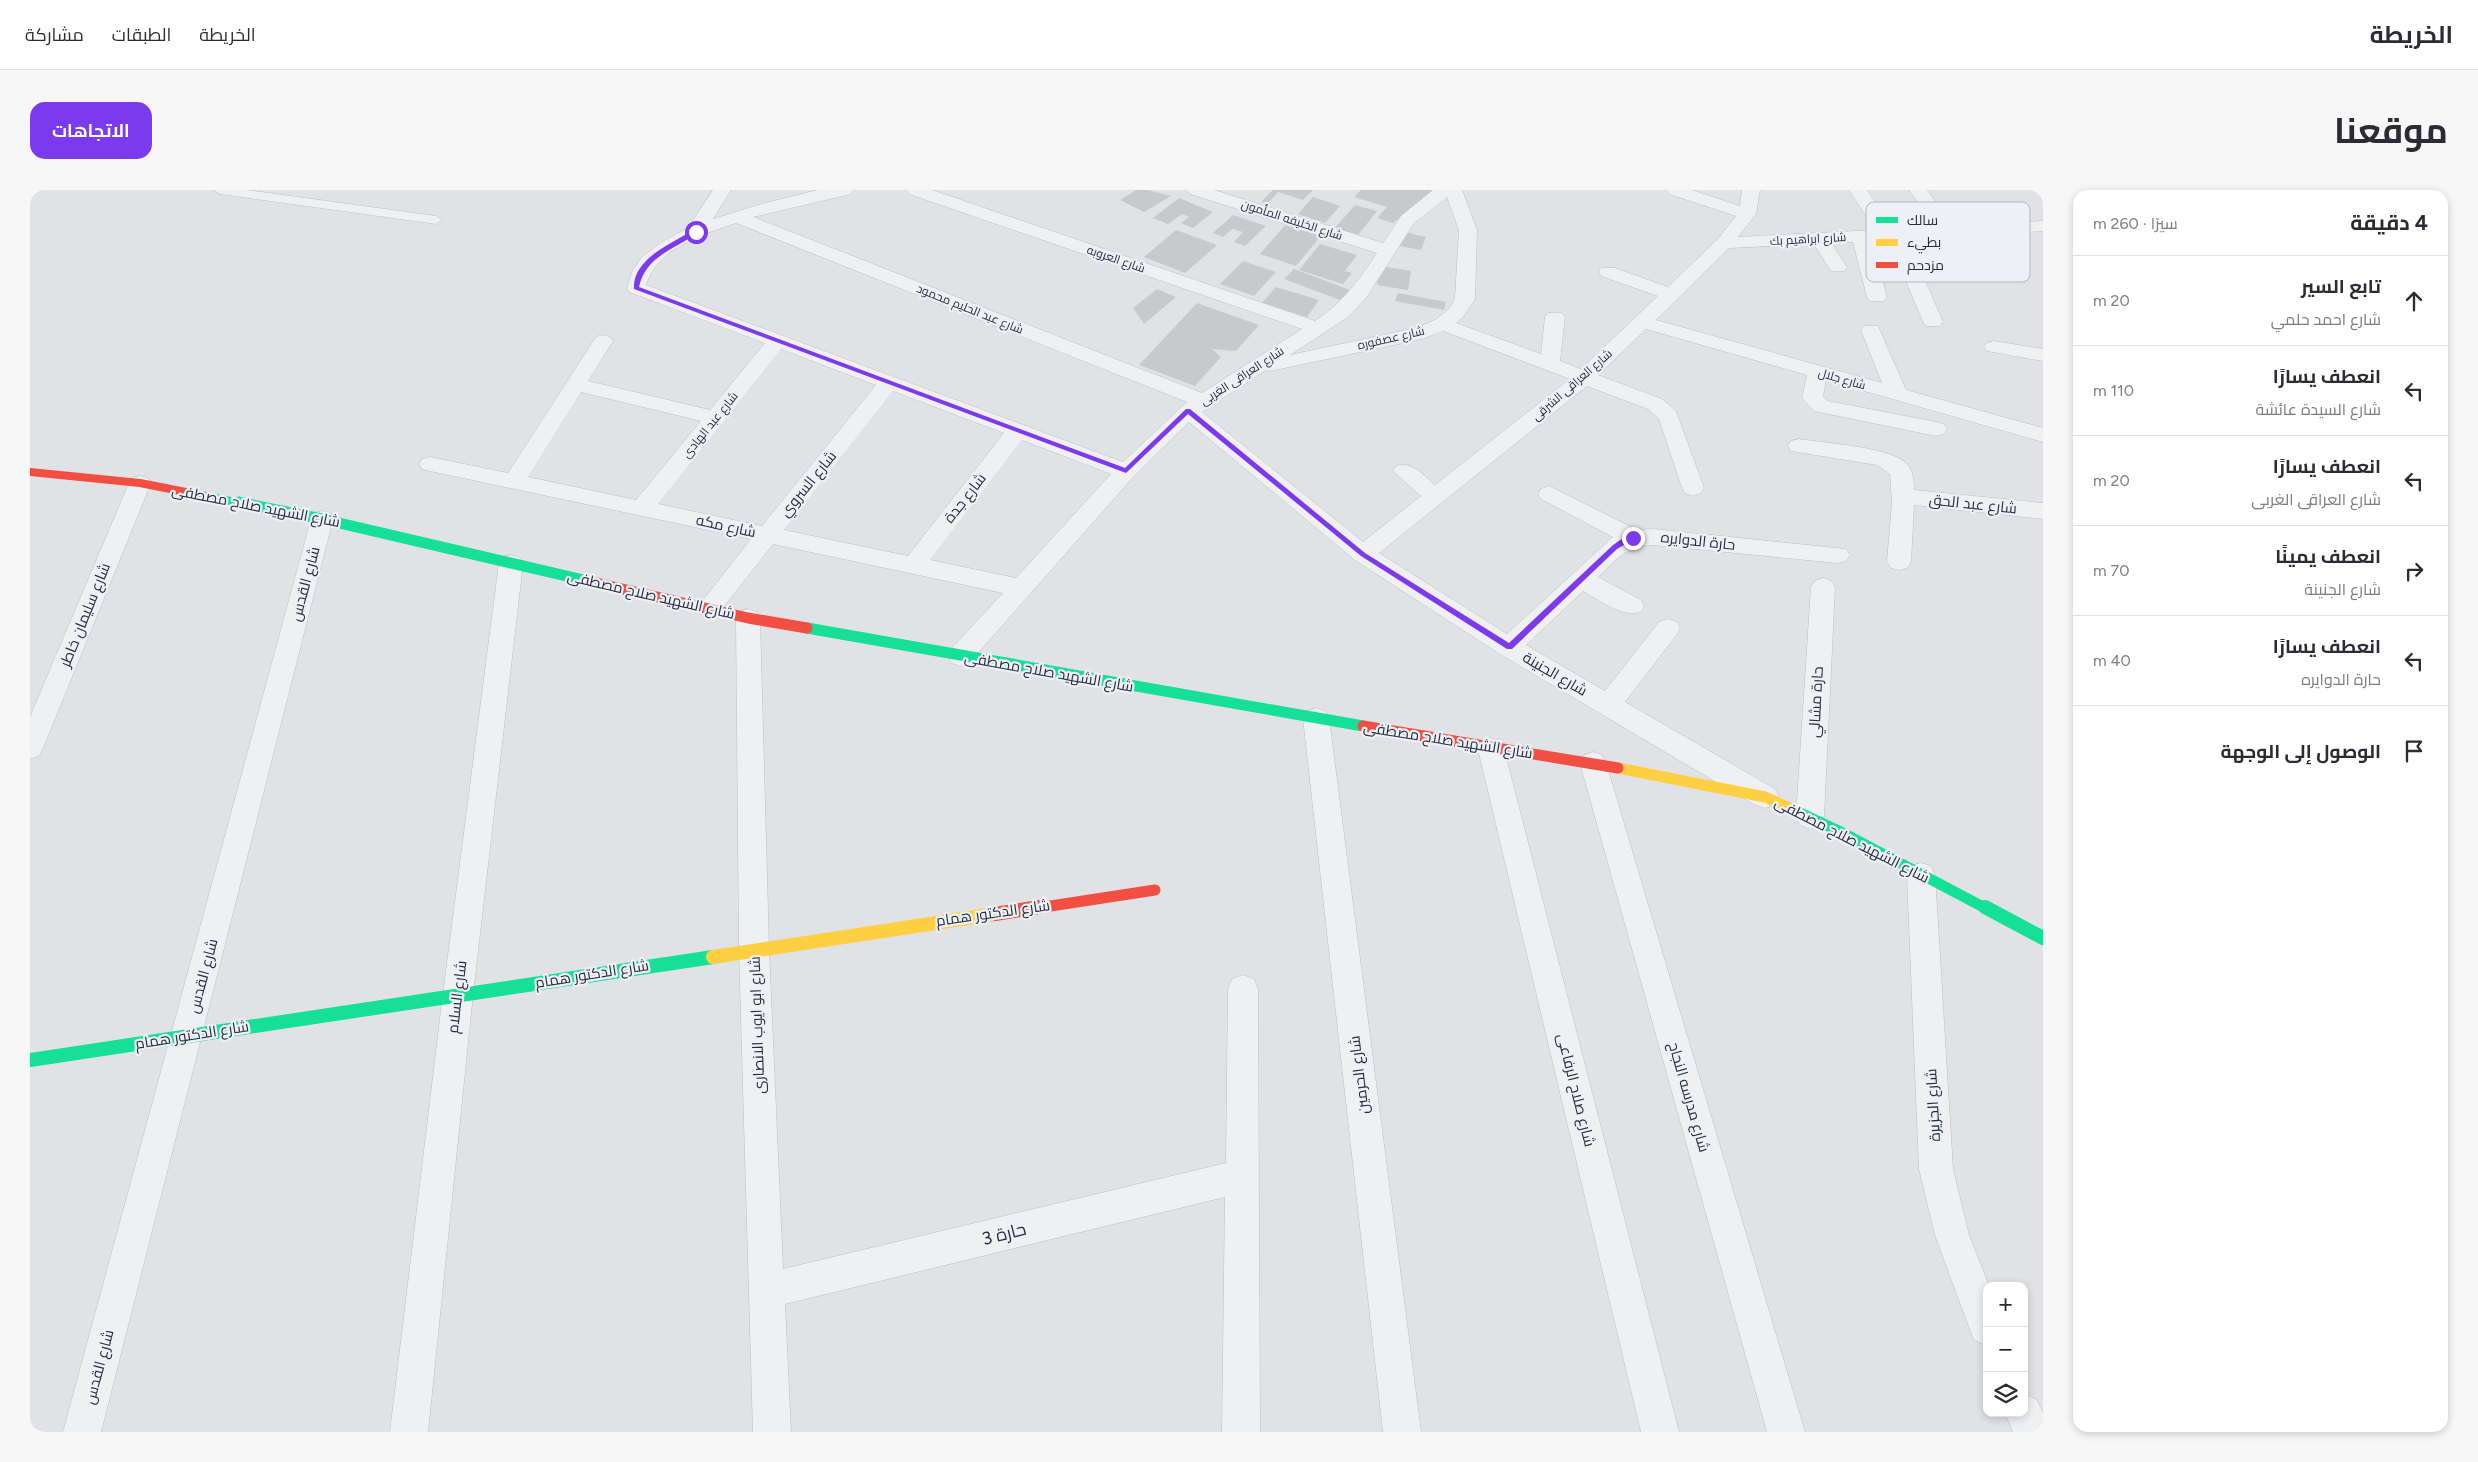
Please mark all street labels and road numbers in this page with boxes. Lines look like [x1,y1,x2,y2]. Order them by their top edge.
street label: شارع الخليفه المأمون [1239,196,1345,244]
street label: شارع ابراهيم بك [1769,230,1847,249]
street label: شارع العروبه [1085,243,1147,276]
street label: شارع عبد الحليم محمود [914,281,1025,338]
street label: شارع عصفوره [1356,323,1426,353]
street label: شارع العراقى الغربى [1197,344,1287,409]
street label: شارع العراقى الشرقى [1529,346,1616,424]
street label: شارع جلال [1816,366,1868,393]
street label: شارع عبد الهادى [679,389,742,461]
street label: شارع السروي [776,447,842,523]
street label: شارع جدة [940,470,991,528]
street label: شارع الشهيد صلاح مصطفى [170,481,342,533]
street label: شارع عبد الحق [1928,490,2018,520]
street label: شارع مكه [694,511,758,543]
street label: حارة الدوايره [1660,528,1736,554]
street label: شارع القدس [286,545,326,624]
street label: شارع سليمان خاطر [56,560,116,671]
street label: شارع الشهيد صلاح مصطفى [565,567,736,625]
street label: شارع الشهيد صلاح مصطفى [963,648,1135,698]
street label: شارع الجنينة [1518,648,1591,701]
street label: حارة مشالي [1805,666,1830,738]
street label: شارع الشهيد صلاح مصطفى [1362,718,1534,764]
street label: شارع الشهيد صلاح مصطفى [1771,793,1932,889]
street label: شارع الدكتور همام [935,896,1051,932]
street label: شارع القدس [184,937,224,1016]
street label: شارع الدكتور همام [534,956,650,994]
street label: شارع ابو ايوب الانصارى [746,956,770,1094]
street label: شارع السلام [444,960,472,1035]
street label: شارع الدكتور همام [134,1017,250,1055]
street label: شارع صلاح الرفاعى [1551,1032,1599,1149]
street label: شارع الحرمين [1345,1034,1375,1115]
street label: شارع مدرسه النجاح [1663,1040,1713,1155]
street label: شارع الجزيرة [1922,1068,1946,1142]
street label: حارة 3 [980,1218,1028,1250]
street label: شارع القدس [80,1328,120,1407]

